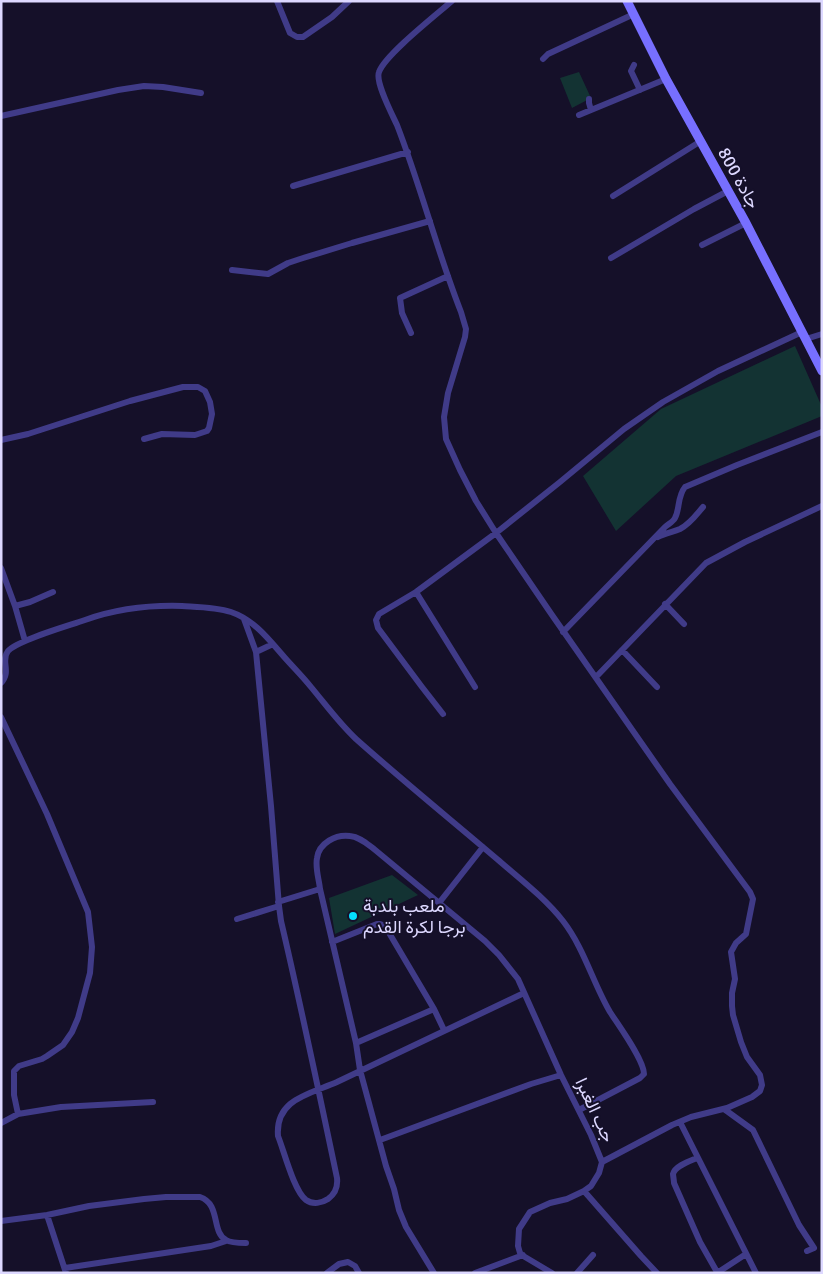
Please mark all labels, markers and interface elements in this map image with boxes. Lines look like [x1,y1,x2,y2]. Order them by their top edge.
street label: جادة 800 [713,143,765,213]
place label: ملعب بلدبة برجا لكرة القدم [363,895,465,939]
marker: ملعب بلدبة برجا لكرة القدم [347,910,359,922]
street label: جب الغبرا [571,1074,619,1146]

